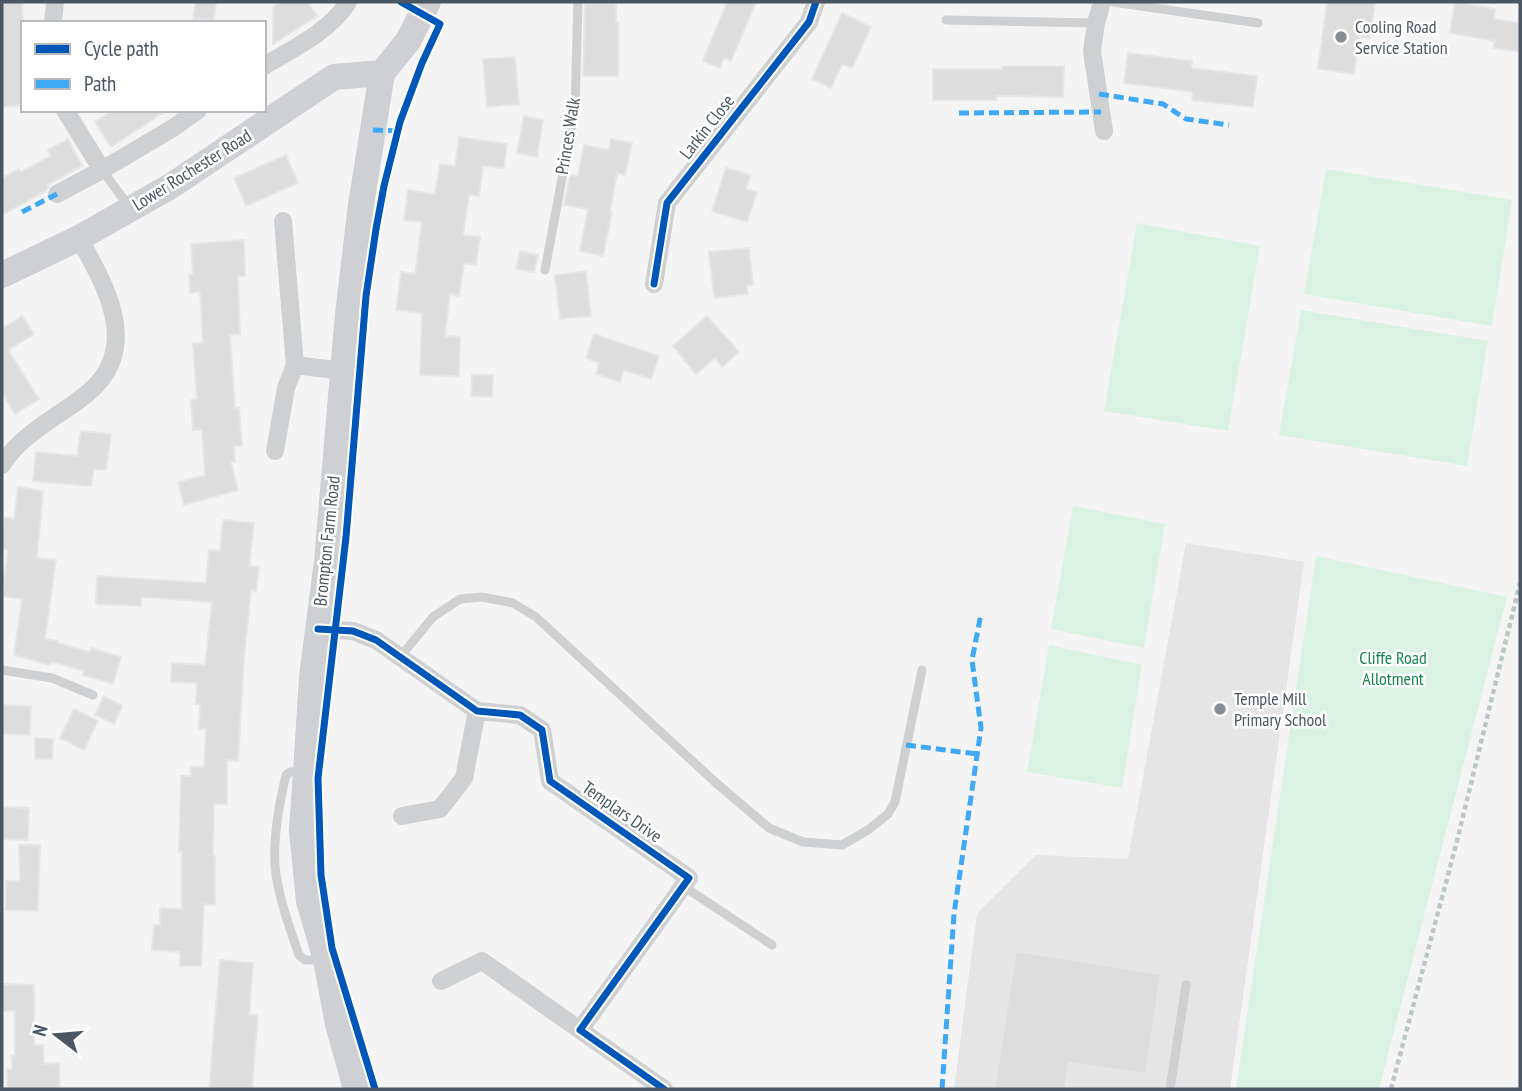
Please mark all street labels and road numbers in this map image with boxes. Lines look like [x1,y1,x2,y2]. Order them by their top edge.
street label: Larkin Close [674,90,739,164]
street label: Princes Walk [550,96,585,176]
street label: Lower Rochester Road [128,124,256,215]
street label: Brompton Farm Road [308,475,345,607]
street label: Templars Drive [578,776,667,847]

